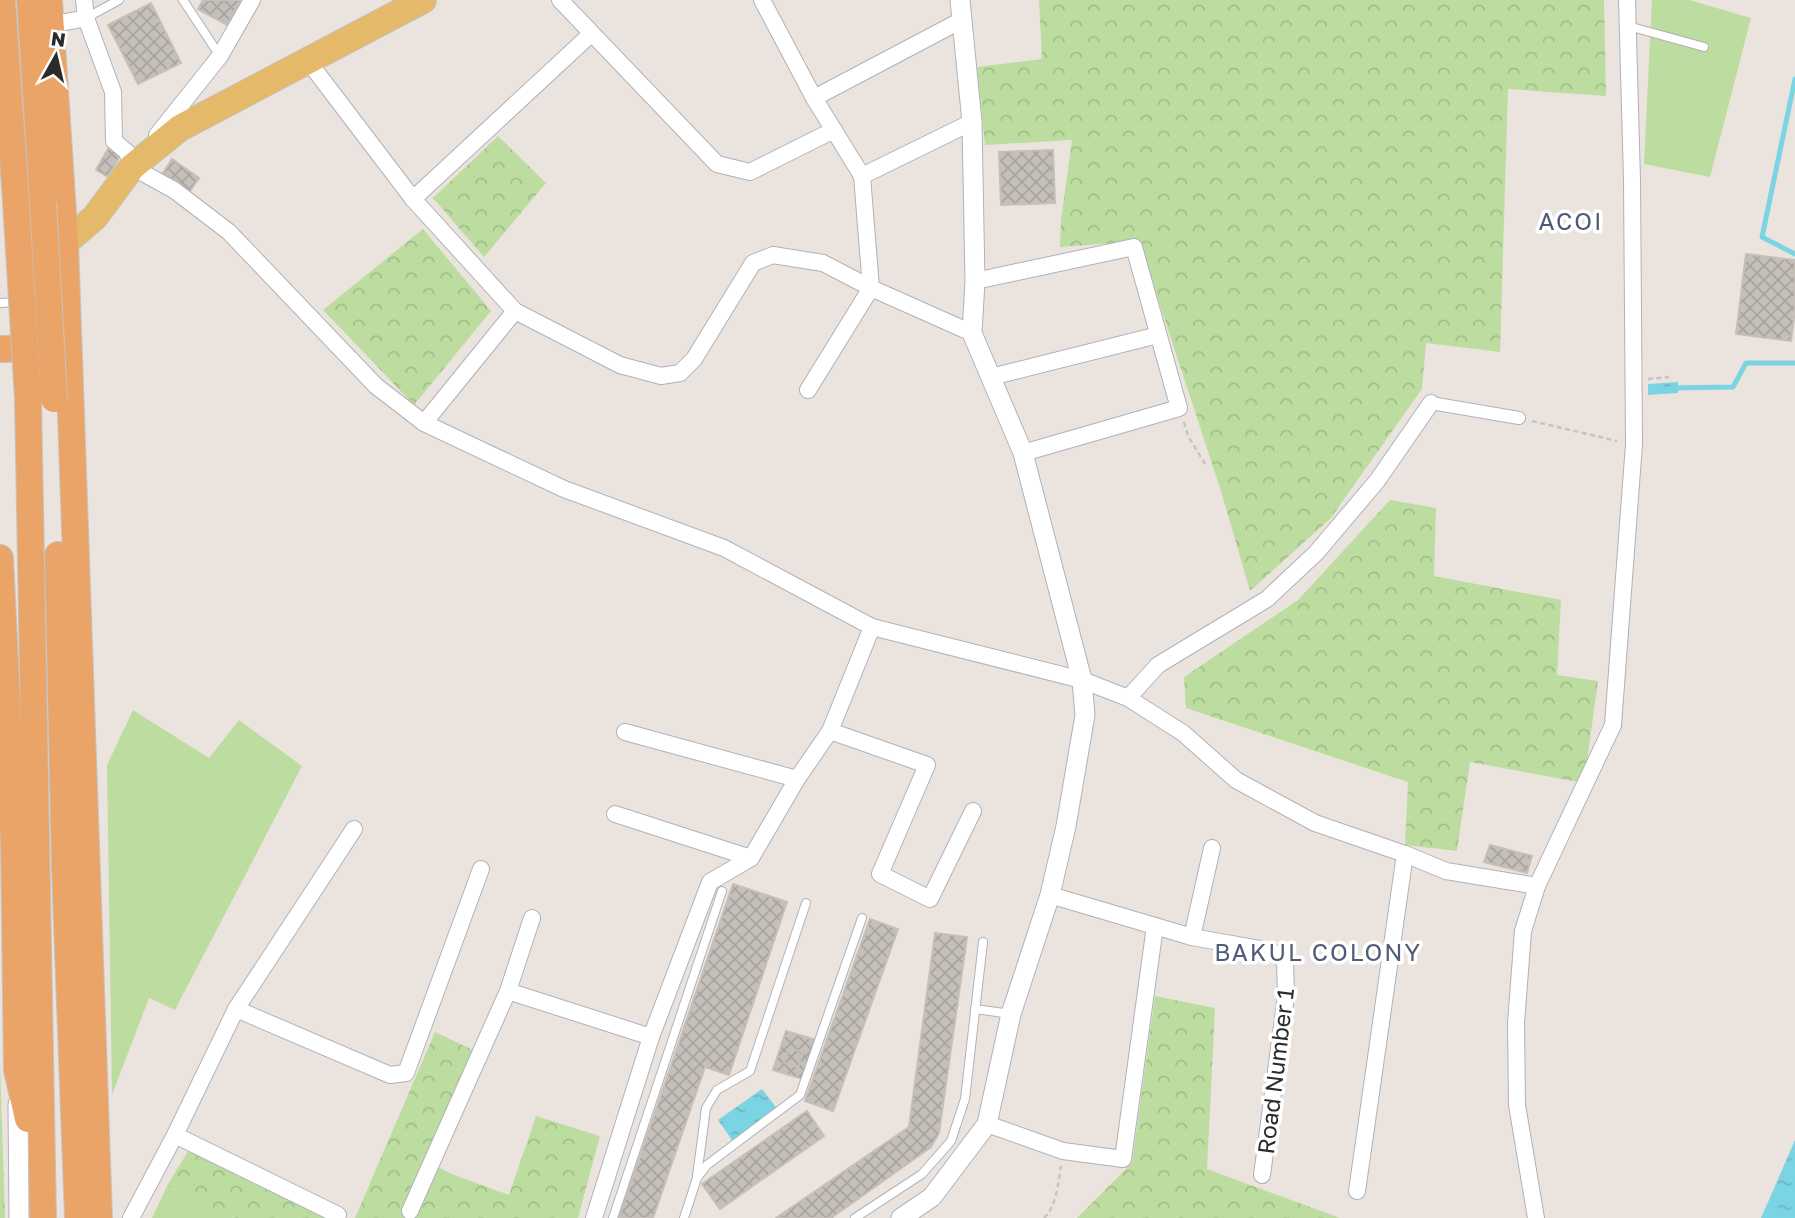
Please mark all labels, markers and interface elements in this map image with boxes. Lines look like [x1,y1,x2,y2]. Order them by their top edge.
north arrow [21,21,91,91]
text: N [50,26,67,51]
district label: ACOI [1538,206,1604,235]
district label: BAKUL COLONY [1214,937,1422,966]
street label: Road Number 1 [1251,986,1299,1156]

